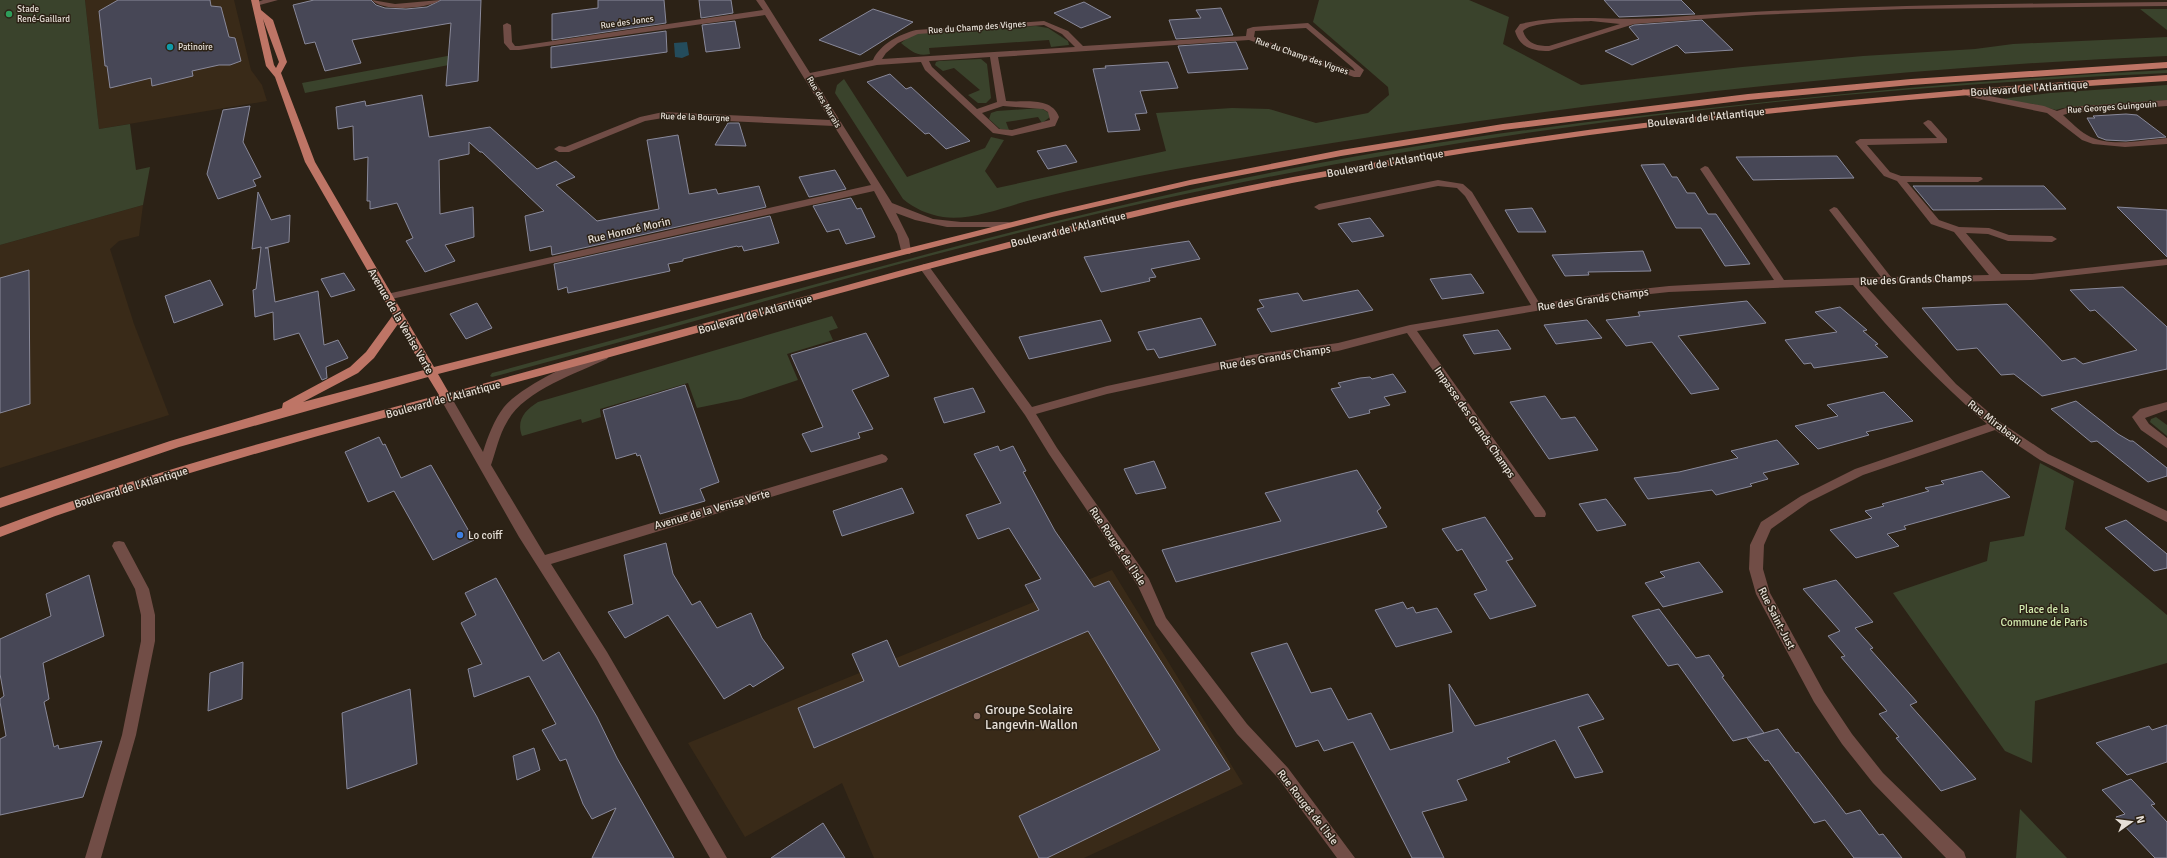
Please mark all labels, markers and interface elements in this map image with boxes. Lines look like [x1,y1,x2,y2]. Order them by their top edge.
place label: Stade René-Gaillard [17,4,70,25]
marker: Stade René-Gaillard [4,9,14,19]
street label: Rue des Joncs [600,13,654,32]
street label: Rue du Champ des Vignes [928,19,1026,36]
street label: Rue du Champ des Vignes [1254,35,1350,78]
marker: Patinoire [165,42,175,52]
place label: Patinoire [178,42,213,53]
street label: Rue des Marais [804,75,843,130]
street label: Boulevard de l'Atlantique [1970,78,2088,99]
street label: Rue Georges Guingouin [2067,99,2157,116]
street label: Boulevard de l'Atlantique [1647,105,1765,130]
street label: Rue de la Bourgne [660,111,730,124]
street label: Boulevard de l'Atlantique [1326,147,1444,180]
street label: Boulevard de l'Atlantique [1009,209,1127,250]
street label: Rue Honoré Morin [586,215,672,246]
street label: Avenue de la Venise Verte [365,266,436,376]
street label: Rue des Grands Champs [1860,271,1972,288]
street label: Rue des Grands Champs [1537,285,1650,314]
street label: Boulevard de l'Atlantique [697,292,814,337]
street label: Rue des Grands Champs [1219,342,1332,373]
street label: Impasse des Grands Champs [1431,364,1518,481]
street label: Boulevard de l'Atlantique [384,378,502,421]
street label: Rue Mirabeau [1965,397,2024,447]
street label: Boulevard de l'Atlantique [73,464,189,511]
street label: Avenue de la Venise Verte [653,487,771,532]
street label: Rue Rouget de l'Isle [1087,505,1149,588]
place label: Lo coiff [468,529,503,542]
marker: Lo coiff [455,530,465,540]
street label: Rue Saint-Just [1755,585,1798,652]
park label: Place de la Commune de Paris [2000,603,2088,629]
place label: Groupe Scolaire Langevin-Wallon [985,702,1078,733]
marker: Groupe Scolaire Langevin-Wallon [972,711,982,721]
street label: Rue Rouget de l'Isle [1274,767,1341,847]
north arrow [2111,802,2151,842]
text: N [2133,814,2147,825]

